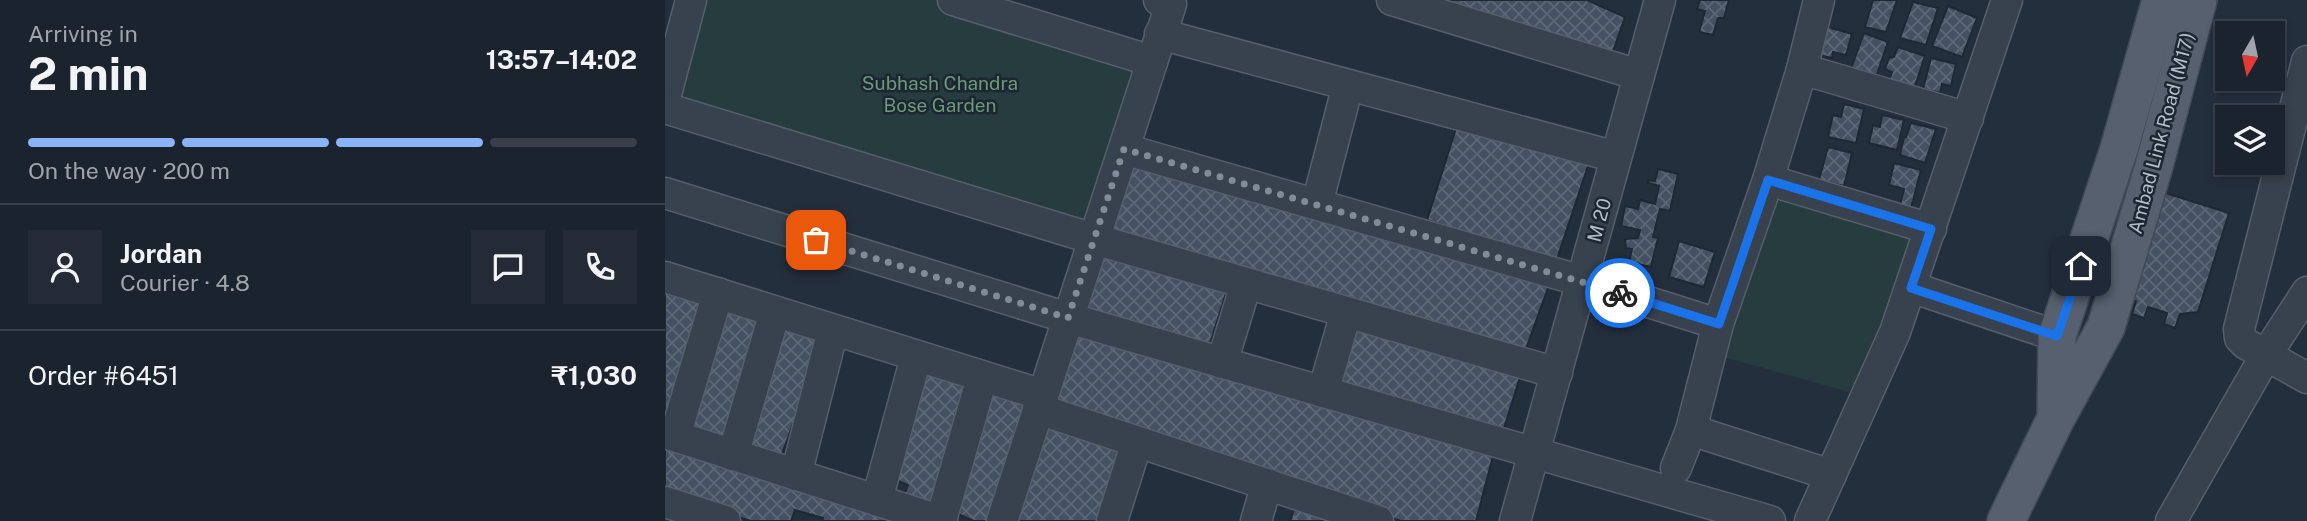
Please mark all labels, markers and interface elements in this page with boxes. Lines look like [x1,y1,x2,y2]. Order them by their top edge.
text: Arriving in [28,20,138,47]
north arrow [2215,21,2285,91]
map controls [2215,21,2285,175]
street label: Ambad Link Road (M17) [2124,30,2198,236]
text: 13:57–14:02 [486,44,637,75]
text: 2 min [28,46,148,100]
park label: Subhash Chandra Bose Garden [862,72,1018,116]
button: layers [2215,105,2285,175]
text: On the way · 200 m [28,157,230,184]
street label: M 20 [1583,196,1615,244]
pin [786,210,846,270]
icon: bag [797,221,835,259]
button: person [28,230,102,304]
button: chat [471,230,545,304]
button: phone [563,230,637,304]
pin [2051,236,2111,296]
text: Jordan [120,238,202,269]
icon: home [2062,247,2100,285]
courier [1585,258,1655,328]
text: Courier · 4.8 [120,269,250,296]
icon: bike [1601,274,1639,312]
text: Order #6451 [28,360,179,391]
text: ₹1,030 [551,360,637,391]

